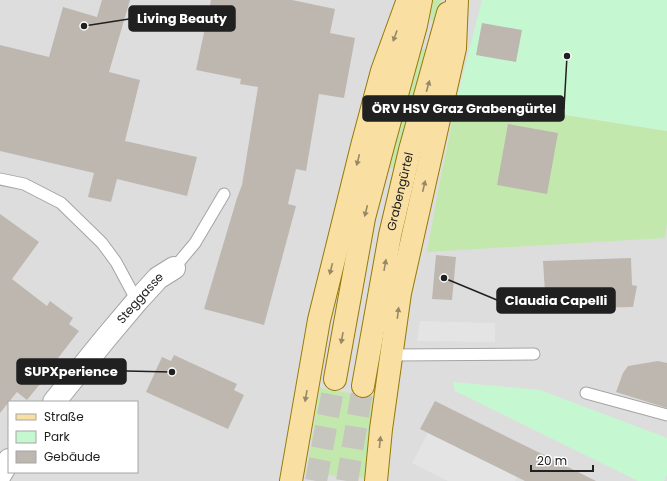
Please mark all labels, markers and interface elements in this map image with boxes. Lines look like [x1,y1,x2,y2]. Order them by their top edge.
callout: Living Beauty [129,6,235,31]
text: Living Beauty [137,9,228,28]
one-way arrow [392,30,398,42]
one-way arrow [425,79,431,91]
callout: ÖRV HSV Graz Grabengürtel [363,96,564,121]
text: ÖRV HSV Graz Grabengürtel [372,99,556,118]
street label: Grabengürtel [382,150,417,232]
one-way arrow [355,154,361,166]
one-way arrow [422,180,428,193]
one-way arrow [363,204,369,217]
one-way arrow [382,259,388,271]
one-way arrow [328,262,334,275]
street label: Steggasse [112,268,166,327]
callout: Claudia Capelli [497,288,615,313]
text: Claudia Capelli [505,291,607,310]
one-way arrow [394,307,401,320]
one-way arrow [339,332,345,344]
callout: SUPXperience [17,359,126,384]
text: SUPXperience [24,362,118,381]
one-way arrow [302,390,308,402]
legend [8,401,138,473]
text: Straße [44,408,84,425]
text: Park [44,428,71,445]
one-way arrow [377,436,383,448]
scale bar [531,447,593,473]
text: Gebäude [44,448,100,465]
text: 20 m [537,452,567,469]

